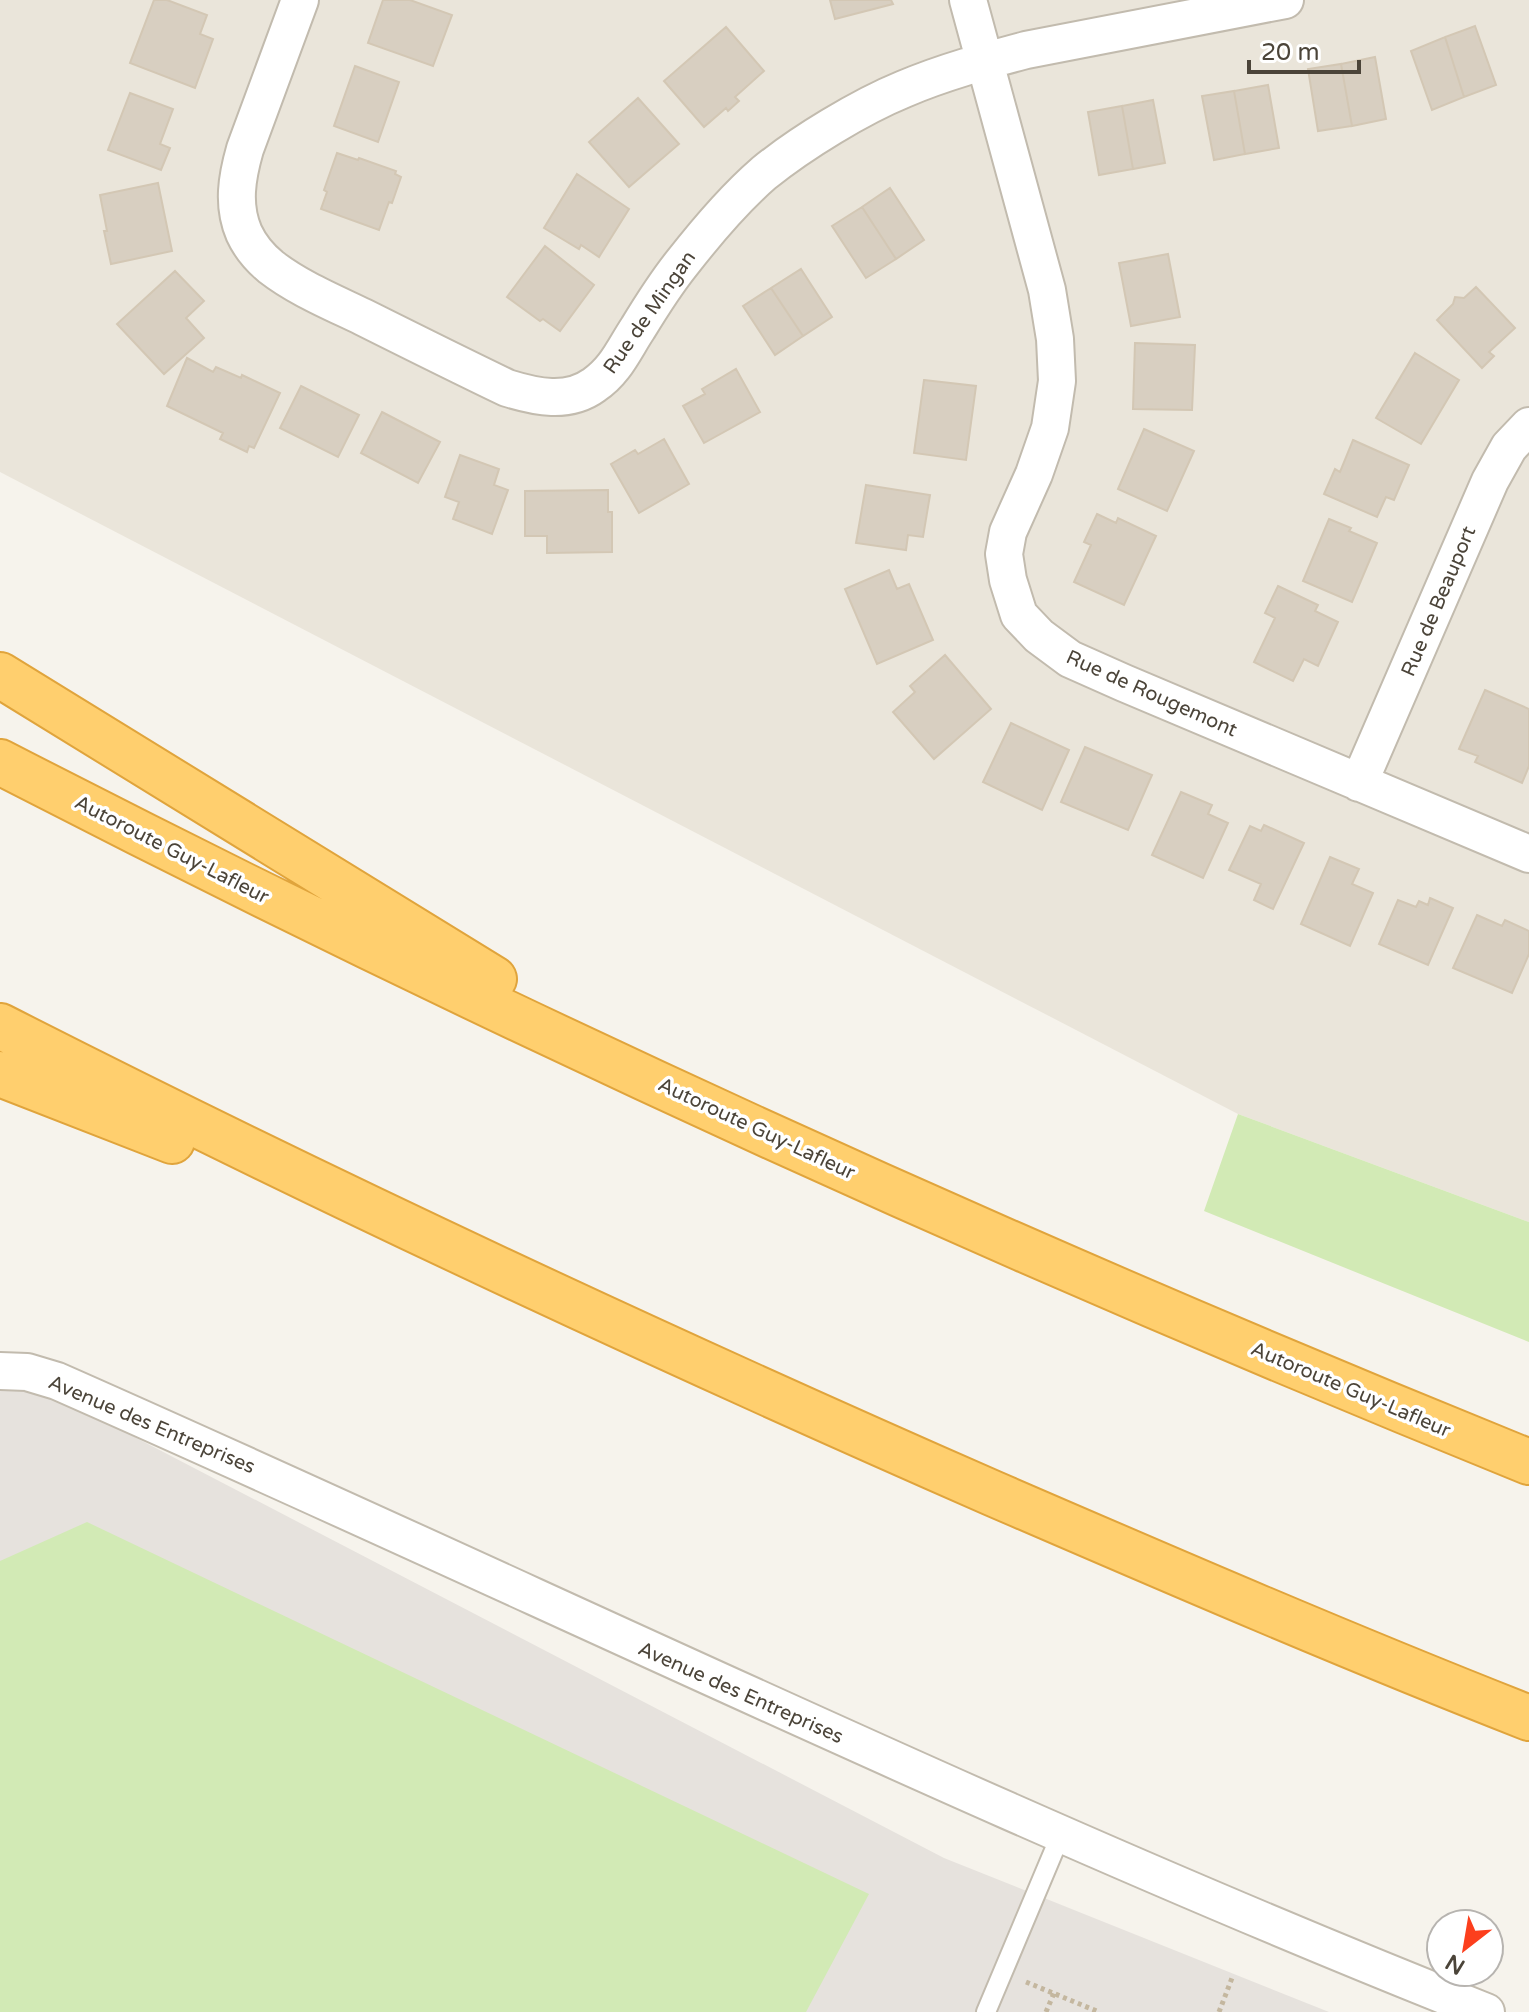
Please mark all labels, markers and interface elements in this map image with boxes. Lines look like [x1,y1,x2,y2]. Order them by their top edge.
scale bar [1249,24,1359,74]
text: 20 m [1261,38,1319,67]
street label: Rue de Mingan [599,247,701,379]
street label: Rue de Beauport [1396,522,1481,680]
street label: Rue de Rougemont [1062,645,1241,743]
street label: Autoroute Guy-Lafleur [70,790,273,909]
street label: Autoroute Guy-Lafleur [654,1073,859,1185]
street label: Autoroute Guy-Lafleur [1247,1337,1454,1443]
street label: Avenue des Entreprises [45,1370,259,1479]
street label: Avenue des Entreprises [634,1637,847,1749]
north arrow [1425,1908,1505,1988]
text: N [1441,1949,1469,1980]

